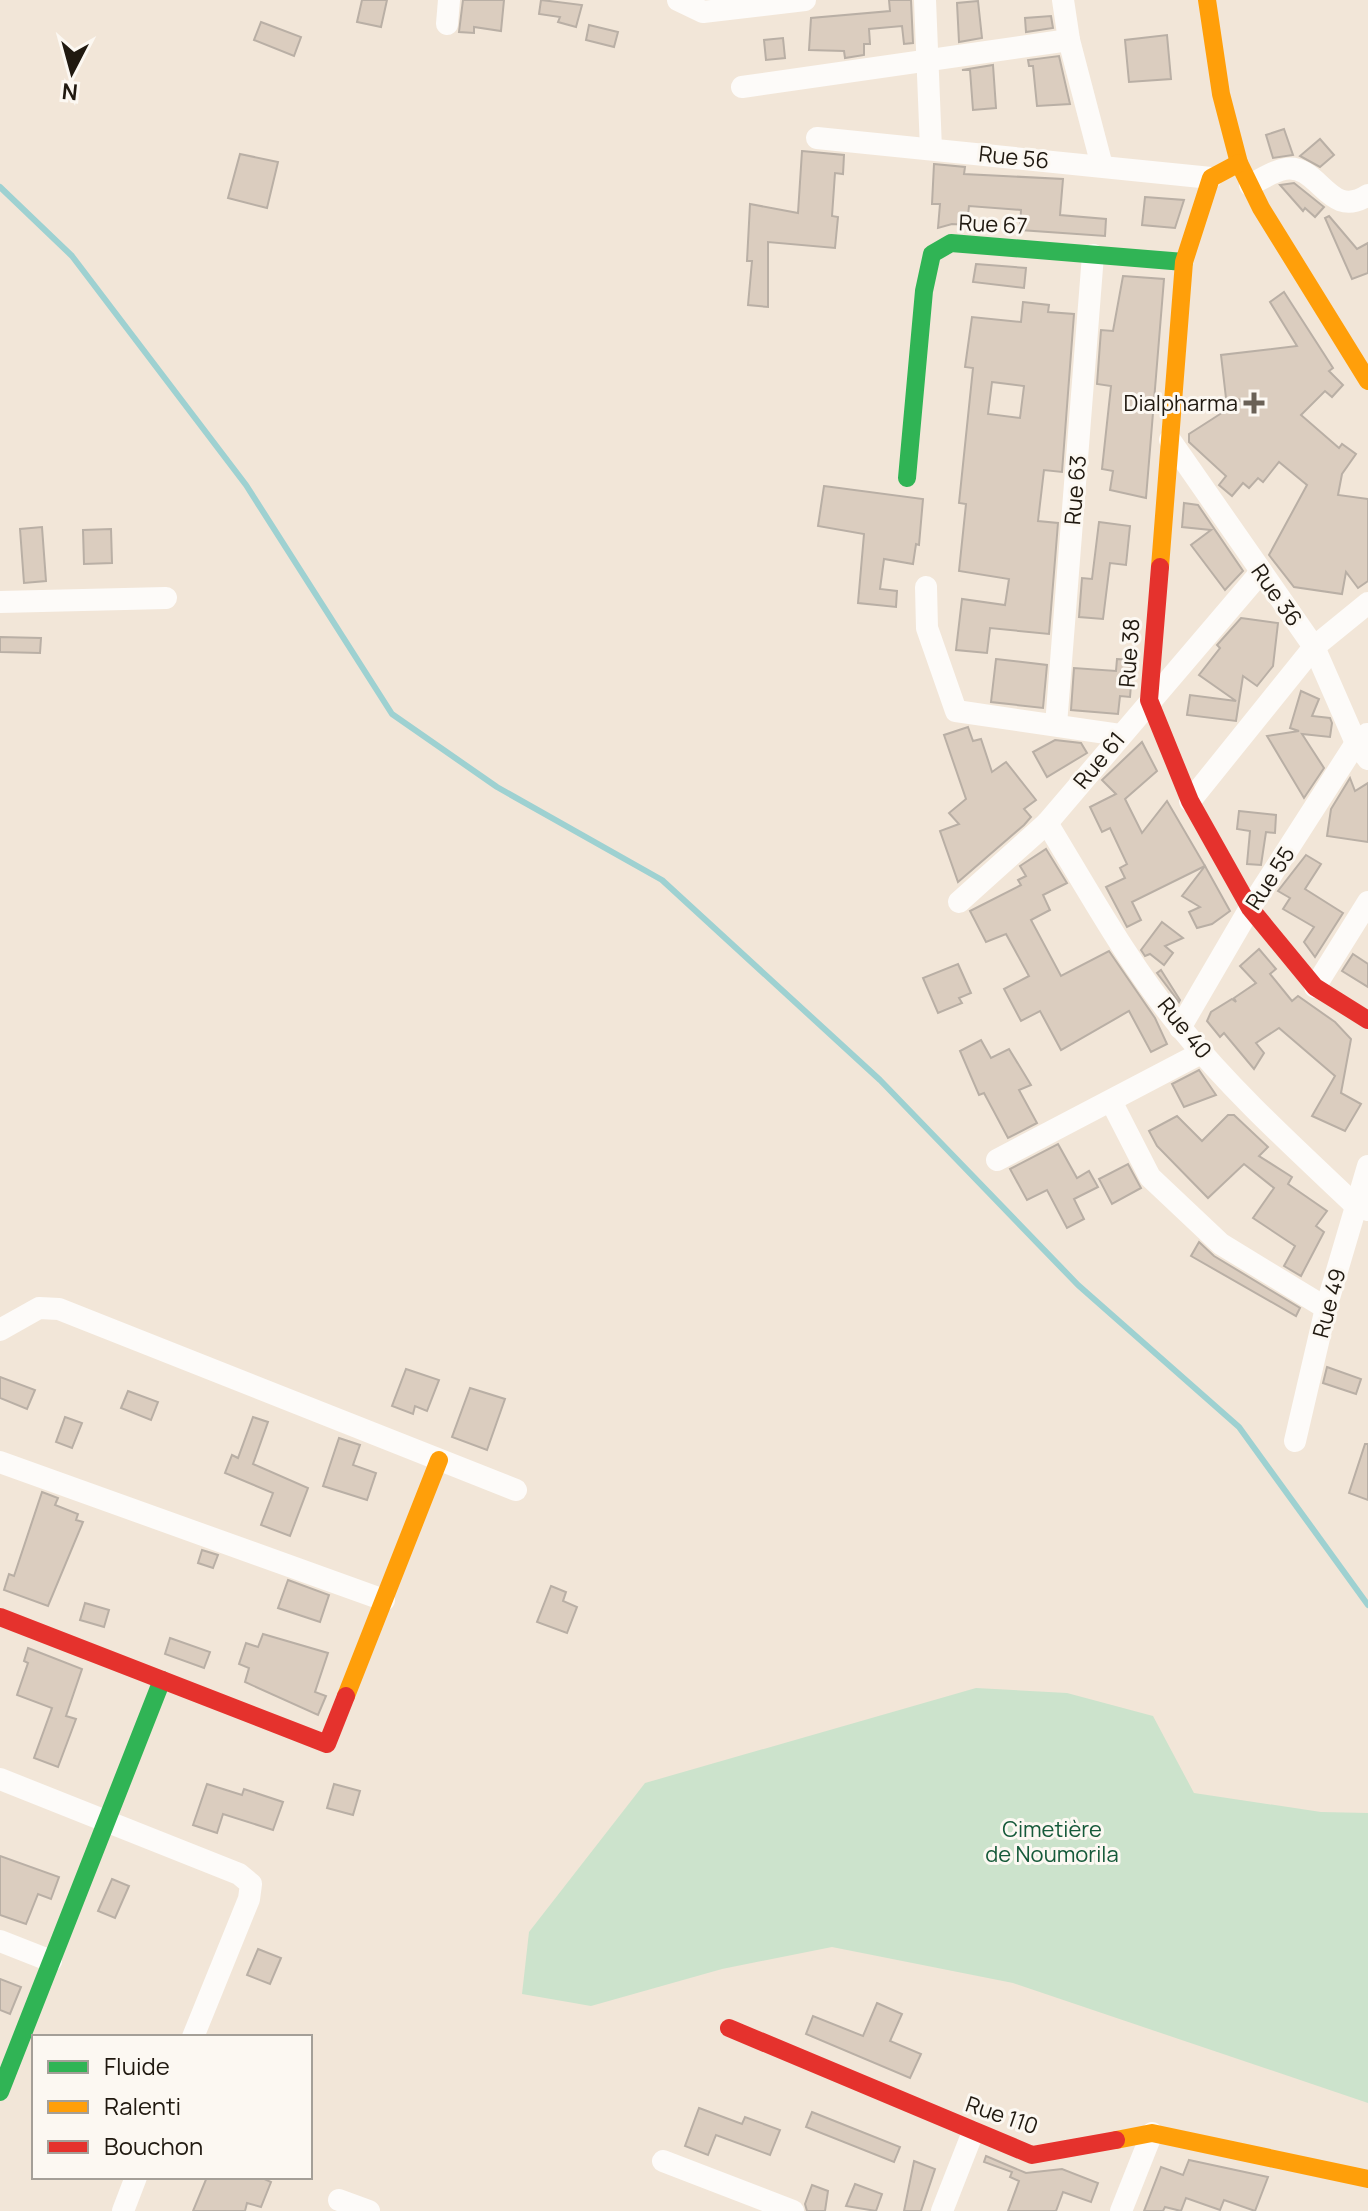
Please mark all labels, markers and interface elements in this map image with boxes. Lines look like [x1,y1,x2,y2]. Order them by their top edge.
north arrow [32,32,112,112]
text: N [60,76,79,108]
street label: Rue 56 [977,138,1051,176]
street label: Rue 67 [958,207,1028,241]
place label: Dialpharma [1124,388,1238,418]
marker: Dialpharma [1245,394,1263,412]
street label: Rue 63 [1057,454,1093,526]
street label: Rue 36 [1245,558,1309,632]
street label: Rue 38 [1112,617,1146,689]
street label: Rue 61 [1066,725,1132,795]
street label: Rue 55 [1238,841,1302,915]
street label: Rue 40 [1151,991,1219,1065]
street label: Rue 49 [1305,1265,1353,1341]
park label: Cimetière de Noumorila [985,1814,1119,1869]
legend [32,2035,312,2179]
text: Fluide [104,2049,170,2082]
text: Ralenti [104,2089,181,2122]
street label: Rue 110 [962,2089,1042,2141]
text: Bouchon [104,2129,203,2162]

